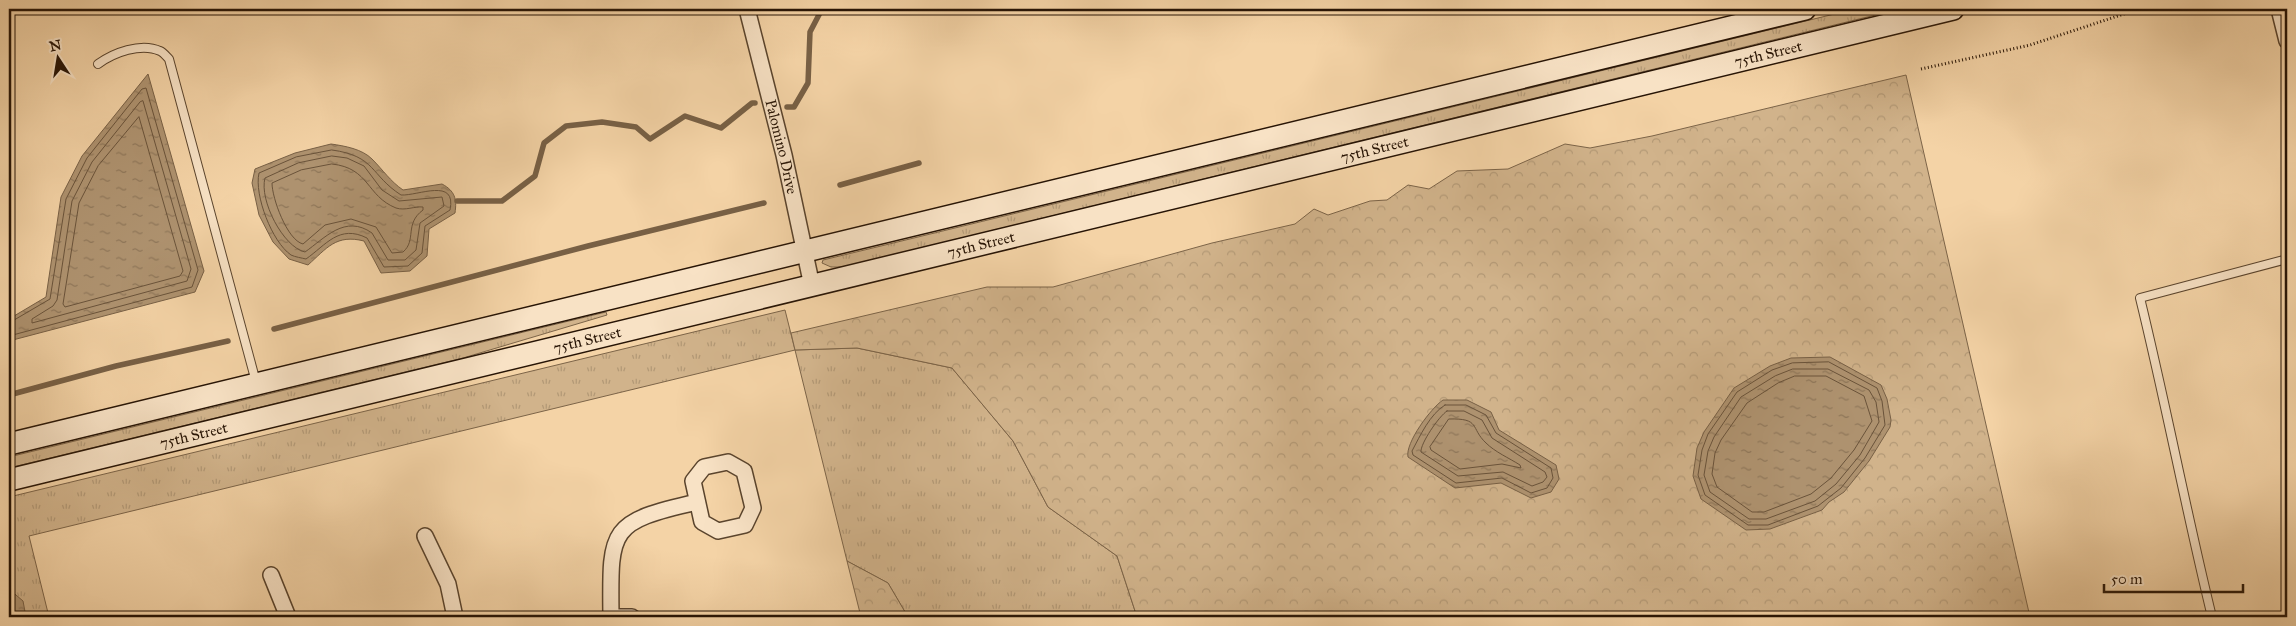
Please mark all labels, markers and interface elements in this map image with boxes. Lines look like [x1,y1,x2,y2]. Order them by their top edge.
north arrow [32,32,82,82]
text: N [48,36,63,55]
street label: 75th Street [1732,37,1805,71]
street label: Palomino Drive [761,98,801,196]
street label: 75th Street [1339,132,1411,166]
street label: 75th Street [945,227,1017,261]
street label: 75th Street [552,323,624,357]
street label: 75th Street [158,418,230,452]
scale bar [2104,561,2242,593]
text: 50 m [2111,570,2143,588]

